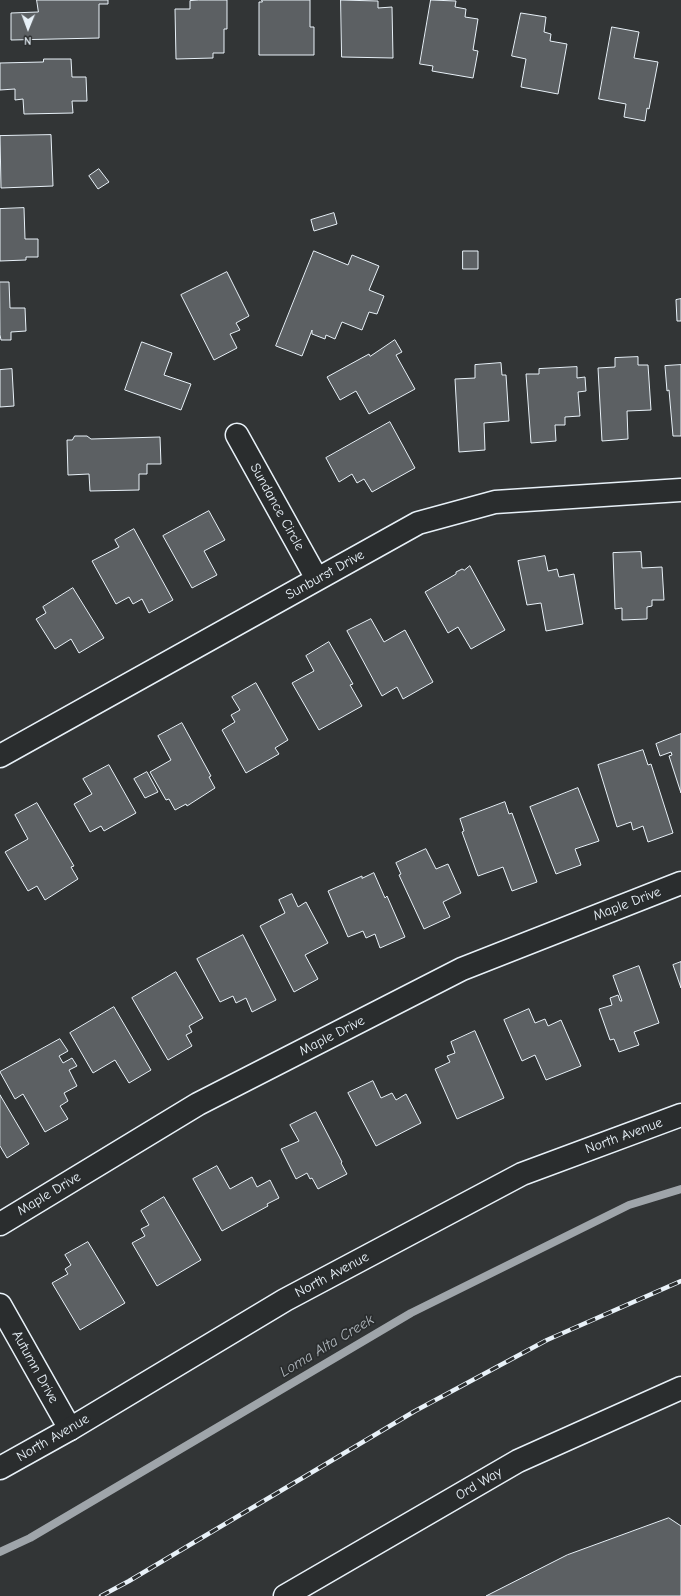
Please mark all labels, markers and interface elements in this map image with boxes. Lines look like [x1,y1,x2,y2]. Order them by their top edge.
north arrow [8,8,48,48]
text: N [24,34,31,47]
street label: Sundance Circle [246,460,308,554]
street label: Sunburst Drive [283,546,367,604]
street label: Maple Drive [591,883,663,925]
street label: Maple Drive [296,1012,368,1060]
street label: North Avenue [583,1114,665,1158]
street label: Maple Drive [14,1168,84,1220]
street label: North Avenue [292,1249,372,1301]
water label: Loma Alta Creek [277,1311,377,1381]
street label: Autumn Drive [8,1328,62,1406]
street label: North Avenue [14,1410,92,1466]
street label: Ord Way [453,1464,505,1504]

